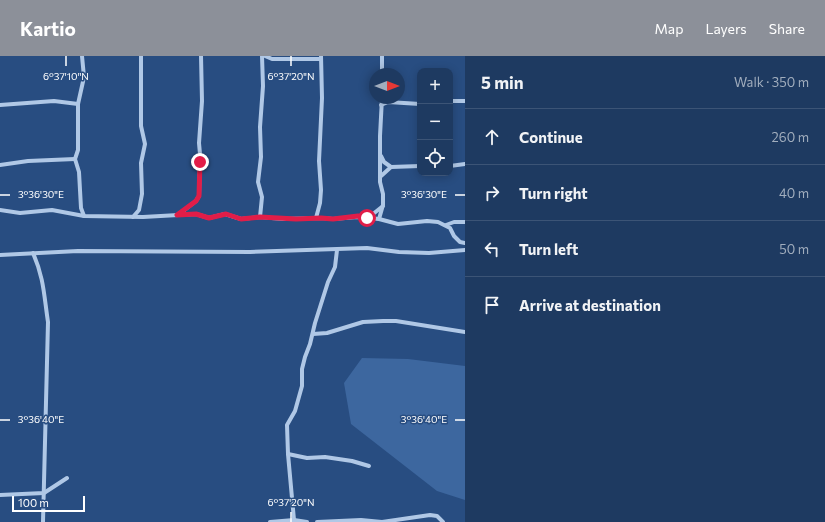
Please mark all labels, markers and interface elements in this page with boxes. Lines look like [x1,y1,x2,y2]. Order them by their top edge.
text: Kartio [20,17,76,40]
text: Map [655,20,683,37]
text: Layers [705,20,747,37]
text: Share [769,20,805,37]
north arrow [369,68,405,104]
map controls [417,68,453,176]
button: + [417,68,453,104]
text: 6°37'10"N [43,70,89,82]
text: 6°37'20"N [267,70,315,82]
text: 5 min [481,72,524,93]
text: Walk · 350 m [734,74,809,90]
button: − [417,104,453,140]
icon: ahead [481,126,503,148]
text: Continue [519,128,583,146]
text: 260 m [772,129,809,145]
button: locate [417,140,453,176]
route end [191,153,209,171]
icon: right [481,182,503,204]
text: Turn right [519,184,588,202]
text: 40 m [779,185,809,201]
text: 3°36'30"E [18,188,64,200]
text: 3°36'30"E [401,188,447,200]
route start [358,209,376,227]
icon: left [481,238,503,260]
text: Turn left [519,240,578,258]
text: 50 m [779,241,809,257]
icon: arrive [481,294,503,316]
text: Arrive at destination [519,296,661,314]
text: 3°36'40"E [18,413,64,425]
text: 3°36'40"E [401,413,447,425]
scale bar [12,494,85,513]
text: 100 m [18,496,49,509]
text: 6°37'20"N [267,496,315,508]

